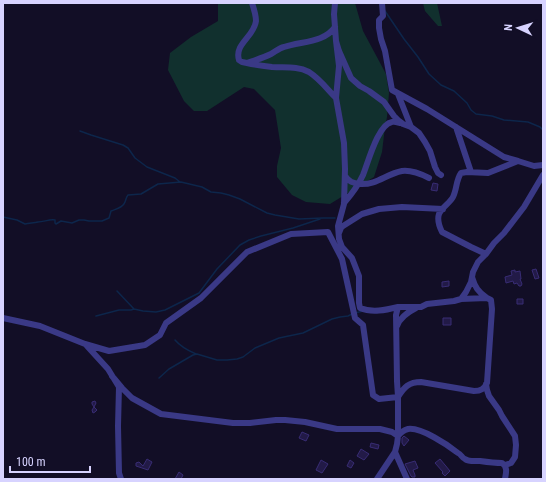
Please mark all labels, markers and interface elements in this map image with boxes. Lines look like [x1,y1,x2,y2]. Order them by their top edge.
north arrow [498,8,538,48]
text: N [502,23,515,31]
scale bar [10,448,90,474]
text: 100 m [16,455,46,469]

